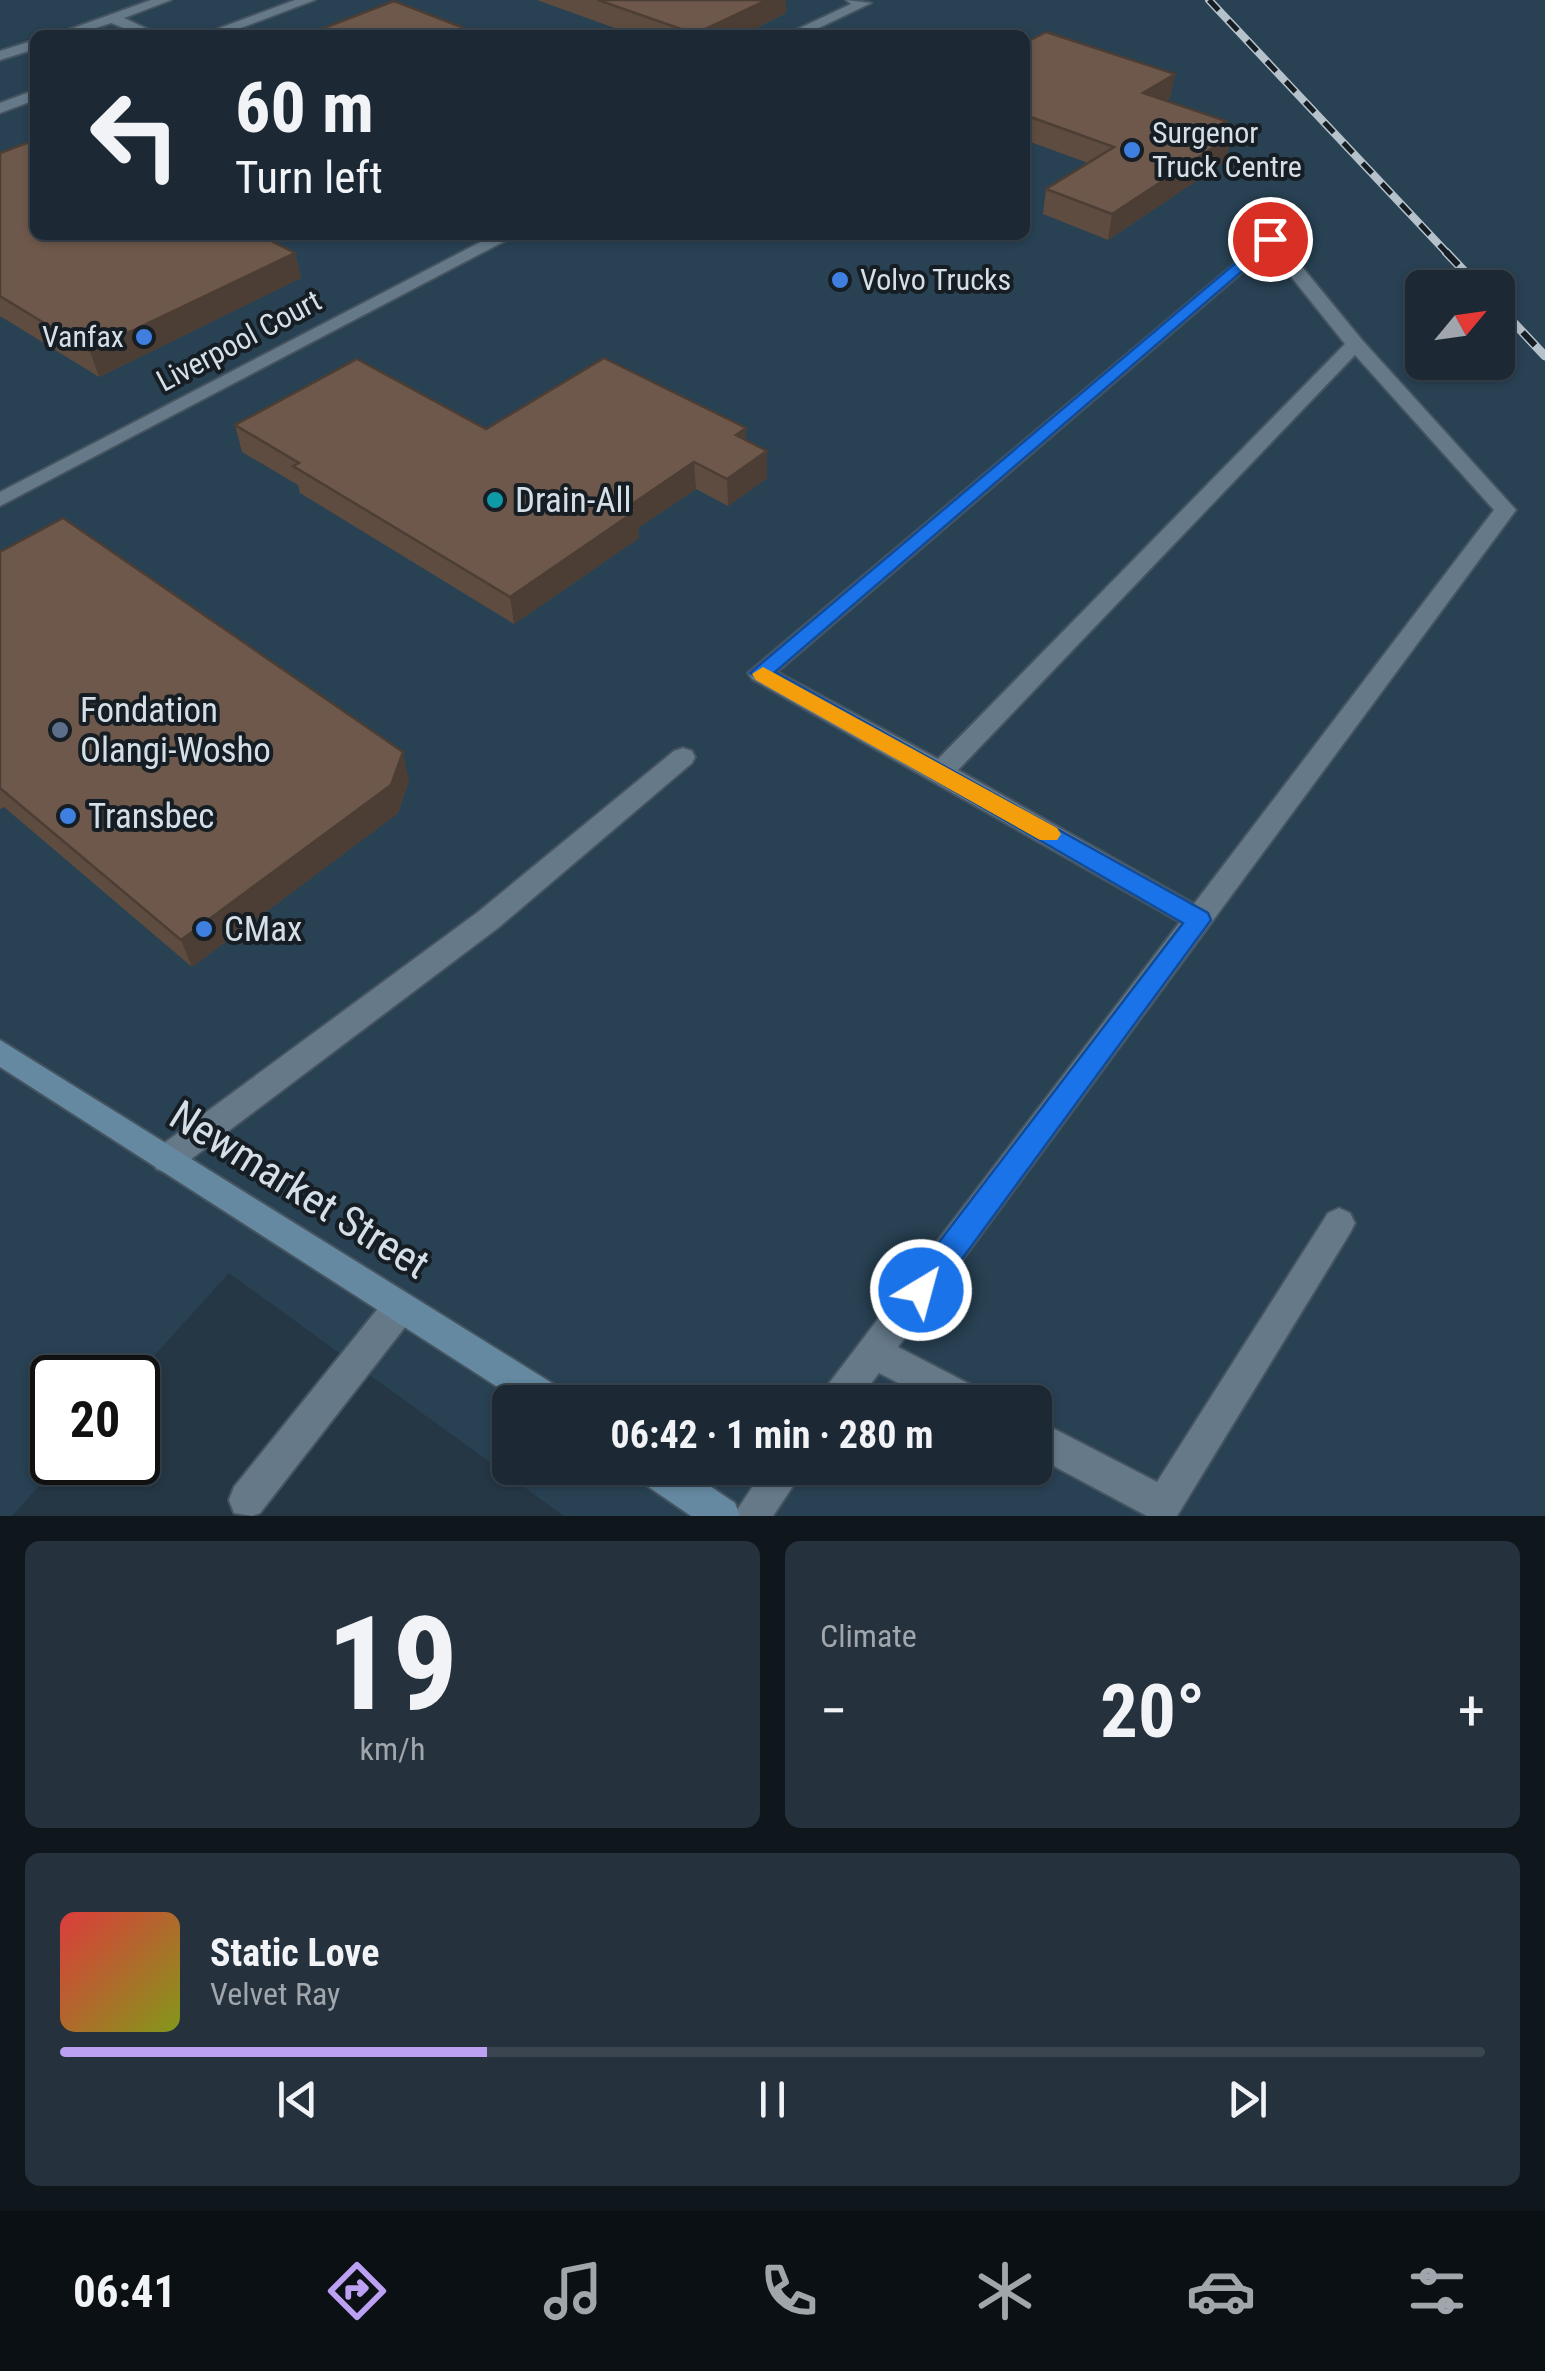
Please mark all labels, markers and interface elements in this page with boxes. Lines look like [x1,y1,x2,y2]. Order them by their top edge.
text: 60 m [235,67,374,149]
icon: left [70,70,200,200]
place label: Surgenor Truck Centre [1152,115,1302,184]
marker: Surgenor Truck Centre [1121,139,1143,161]
text: Turn left [235,151,383,204]
pin [1228,197,1313,282]
icon: arrive [1243,212,1298,267]
place label: Volvo Trucks [860,262,1011,297]
marker: Volvo Trucks [829,269,851,291]
north arrow [1405,270,1515,380]
map controls [1405,270,1515,380]
street label: Liverpool Court [151,283,327,398]
place label: Vanfax [42,319,124,354]
marker: Vanfax [133,326,155,348]
place label: Drain-All [515,480,632,521]
marker: Drain-All [484,489,506,511]
place label: Fondation Olangi-Wosho [80,690,271,771]
marker: Fondation Olangi-Wosho [49,719,71,741]
place label: Transbec [88,796,214,837]
marker: Transbec [57,805,79,827]
place label: CMax [224,909,302,950]
marker: CMax [193,918,215,940]
street label: Newmarket Street [161,1090,438,1289]
position arrow [869,1238,973,1342]
speed limit sign: 20 [30,1355,160,1485]
text: 06:42 · 1 min · 280 m [611,1413,933,1457]
text: 19 [327,1588,458,1741]
text: Climate [820,1617,917,1655]
text: 20° [1100,1667,1205,1755]
text: − [820,1679,848,1743]
text: + [1458,1679,1485,1743]
text: km/h [360,1730,425,1768]
text: Static Love [210,1931,379,1975]
text: Velvet Ray [210,1975,340,2013]
icon: previous [270,2072,325,2127]
icon: pause [745,2072,800,2127]
icon: next [1220,2072,1275,2127]
icon: directions [322,2256,392,2326]
icon: music [538,2256,608,2326]
icon: phone [754,2256,824,2326]
icon: climate [970,2256,1040,2326]
icon: car [1186,2256,1256,2326]
icon: filters [1402,2256,1472,2326]
text: 06:41 [73,2265,176,2318]

